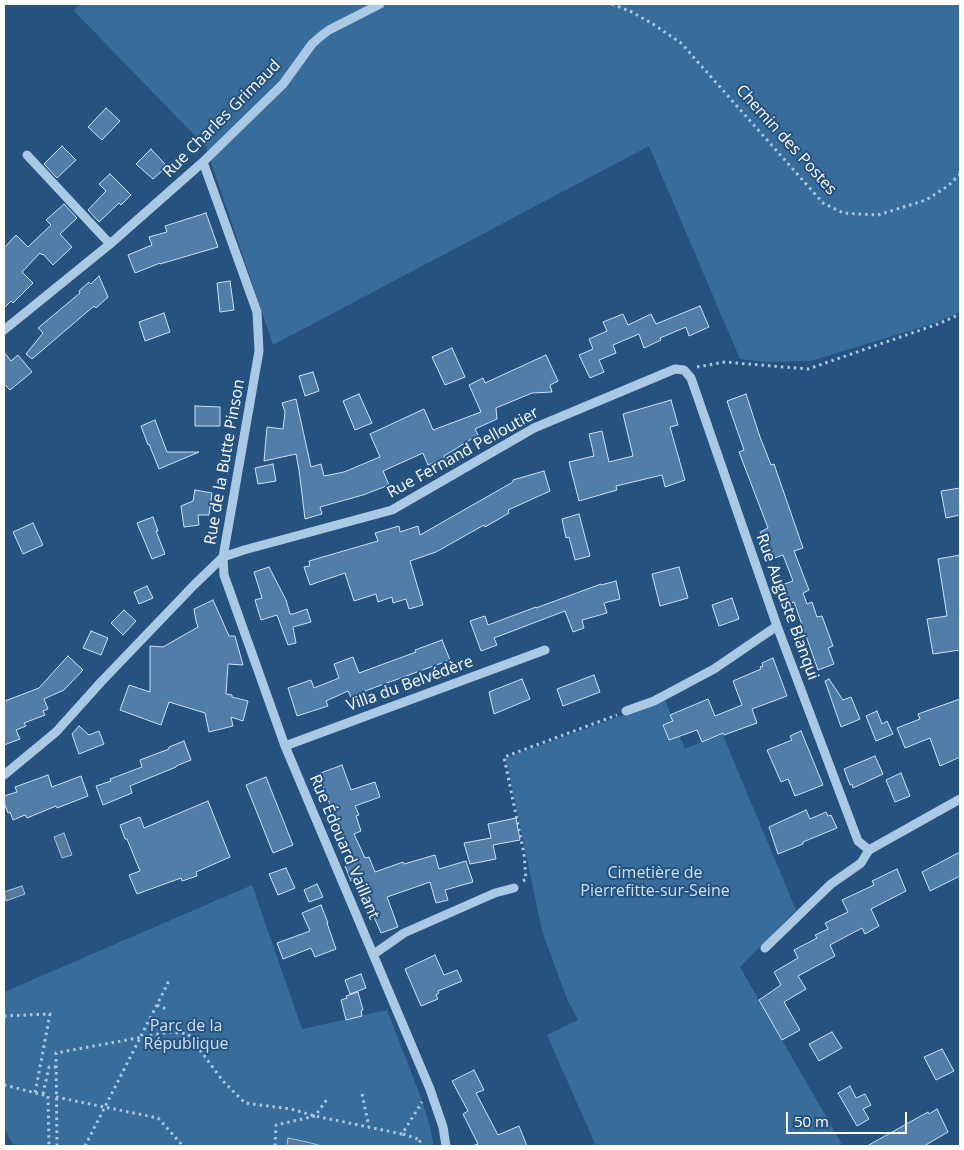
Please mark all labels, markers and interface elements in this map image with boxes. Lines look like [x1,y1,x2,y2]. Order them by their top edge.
street label: Rue Charles Grimaud [159,56,285,182]
street label: Chemin des Postes [732,81,840,199]
street label: Rue de la Butte Pinson [201,378,249,546]
street label: Rue Fernand Pelloutier [384,403,542,503]
street label: Rue Auguste Blanqui [752,531,822,683]
street label: Villa du Belvédère [344,652,476,716]
street label: Rue Édouard Vaillant [305,772,383,922]
park label: Cimetière de Pierrefitte-sur-Seine [580,863,730,901]
park label: Parc de la République [144,1016,228,1054]
scale bar [789,1102,910,1134]
text: 50 m [794,1111,829,1131]

